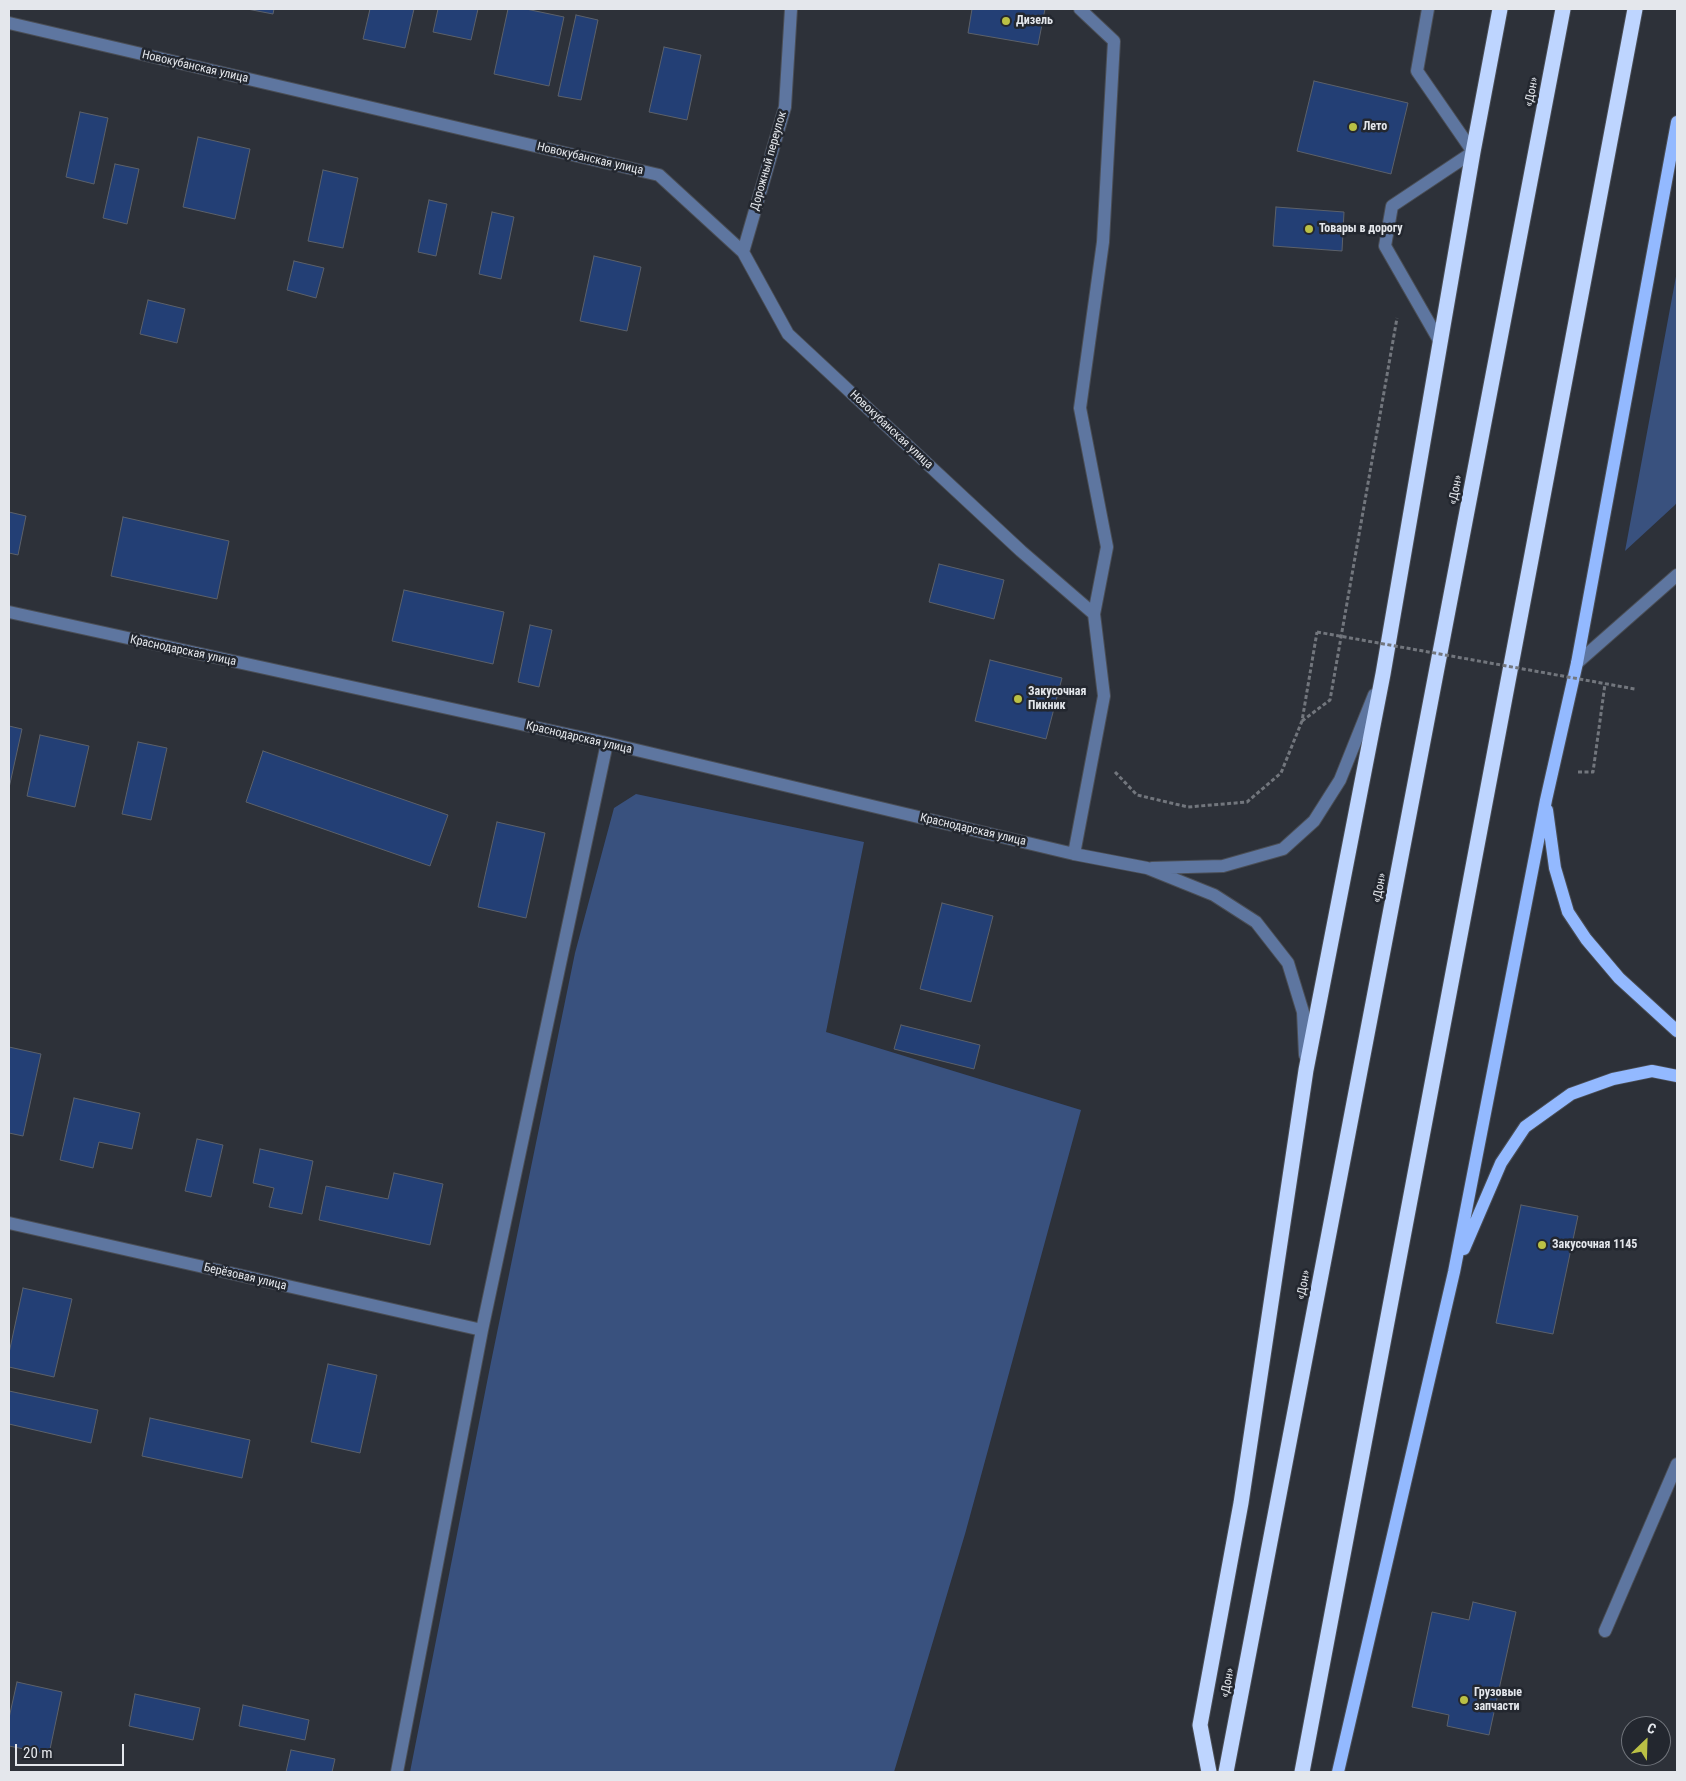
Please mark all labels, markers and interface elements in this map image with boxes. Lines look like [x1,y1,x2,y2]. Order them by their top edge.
place label: Дизель [1016,14,1053,28]
marker: Дизель [1000,15,1012,27]
street label: Новокубанская улица [140,48,250,86]
street label: «Дон» [1522,76,1542,108]
street label: Дорожный переулок [748,110,790,212]
place label: Лето [1363,120,1387,134]
marker: Лето [1347,121,1359,133]
street label: Новокубанская улица [535,140,645,178]
place label: Товары в дорогу [1319,222,1403,236]
marker: Товары в дорогу [1303,223,1315,235]
street label: Новокубанская улица [846,388,936,472]
street label: «Дон» [1446,474,1466,506]
street label: Краснодарская улица [129,633,237,669]
place label: Закусочная Пикник [1028,685,1086,713]
marker: Закусочная Пикник [1012,693,1024,705]
street label: Краснодарская улица [525,719,633,757]
street label: Краснодарская улица [919,811,1027,849]
street label: «Дон» [1370,872,1390,904]
place label: Закусочная 1145 [1552,1238,1637,1252]
marker: Закусочная 1145 [1536,1239,1548,1251]
street label: Берёзовая улица [202,1260,288,1294]
street label: «Дон» [1294,1269,1314,1301]
street label: «Дон» [1218,1667,1238,1699]
place label: Грузовые запчасти [1474,1686,1522,1714]
marker: Грузовые запчасти [1458,1694,1470,1706]
north arrow [1621,1716,1671,1766]
text: С [1645,1719,1659,1737]
scale bar [18,1734,126,1766]
text: 20 m [23,1744,53,1762]

